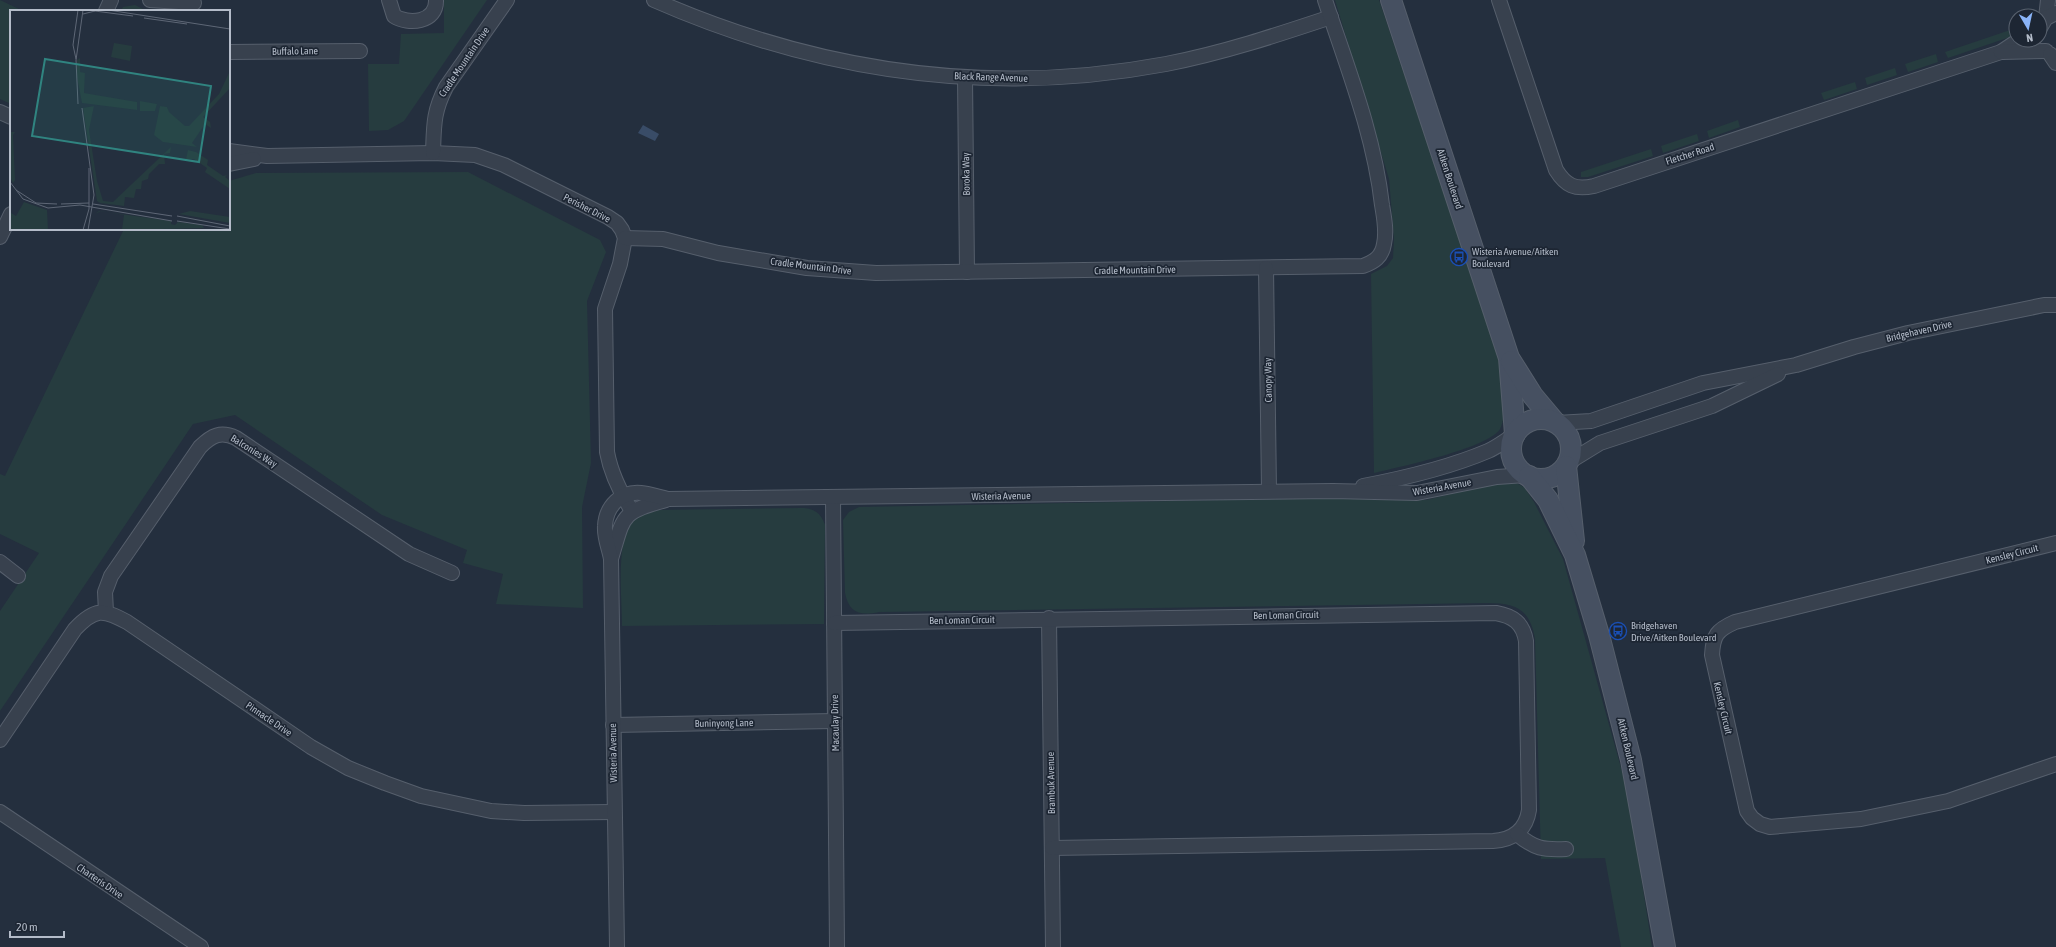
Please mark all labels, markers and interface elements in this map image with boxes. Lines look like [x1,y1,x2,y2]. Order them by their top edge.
north arrow [2008,8,2048,48]
inset map [10,10,230,230]
street label: Cradle Mountain Drive [437,25,492,99]
text: N [2025,31,2034,44]
street label: Buffalo Lane [272,45,319,57]
street label: Black Range Avenue [954,70,1028,84]
street label: Fletcher Road [1664,141,1716,167]
street label: Aitken Boulevard [1435,147,1465,211]
street label: Boroka Way [960,152,972,196]
street label: Perisher Drive [562,191,613,225]
place label: Wisteria Avenue/Aitken Boulevard [1472,246,1559,269]
bus stop icon: Wisteria Avenue/Aitken Boulevard [1449,247,1469,267]
street label: Cradle Mountain Drive [770,256,853,276]
street label: Cradle Mountain Drive [1094,264,1176,276]
street label: Bridgehaven Drive [1885,318,1953,344]
street label: Canopy Way [1262,358,1274,402]
street label: Balconies Way [229,432,279,470]
street label: Wisteria Avenue [1412,476,1473,498]
street label: Wisteria Avenue [971,490,1031,502]
street label: Kensley Circuit [1985,542,2039,566]
street label: Ben Loman Circuit [1253,609,1319,621]
street label: Ben Loman Circuit [929,614,995,626]
place label: Bridgehaven Drive/Aitken Boulevard [1631,620,1717,643]
bus stop icon: Bridgehaven Drive/Aitken Boulevard [1608,621,1628,641]
street label: Kensley Circuit [1712,681,1734,735]
street label: Macaulay Drive [829,694,841,751]
street label: Pinnacle Drive [244,700,294,739]
street label: Buninyong Lane [695,717,754,729]
street label: Aitken Boulevard [1616,717,1640,781]
street label: Wisteria Avenue [607,723,619,783]
street label: Brambuk Avenue [1045,751,1057,814]
street label: Charteris Drive [75,861,126,901]
scale bar [10,913,64,939]
text: 20 m [16,920,38,934]

